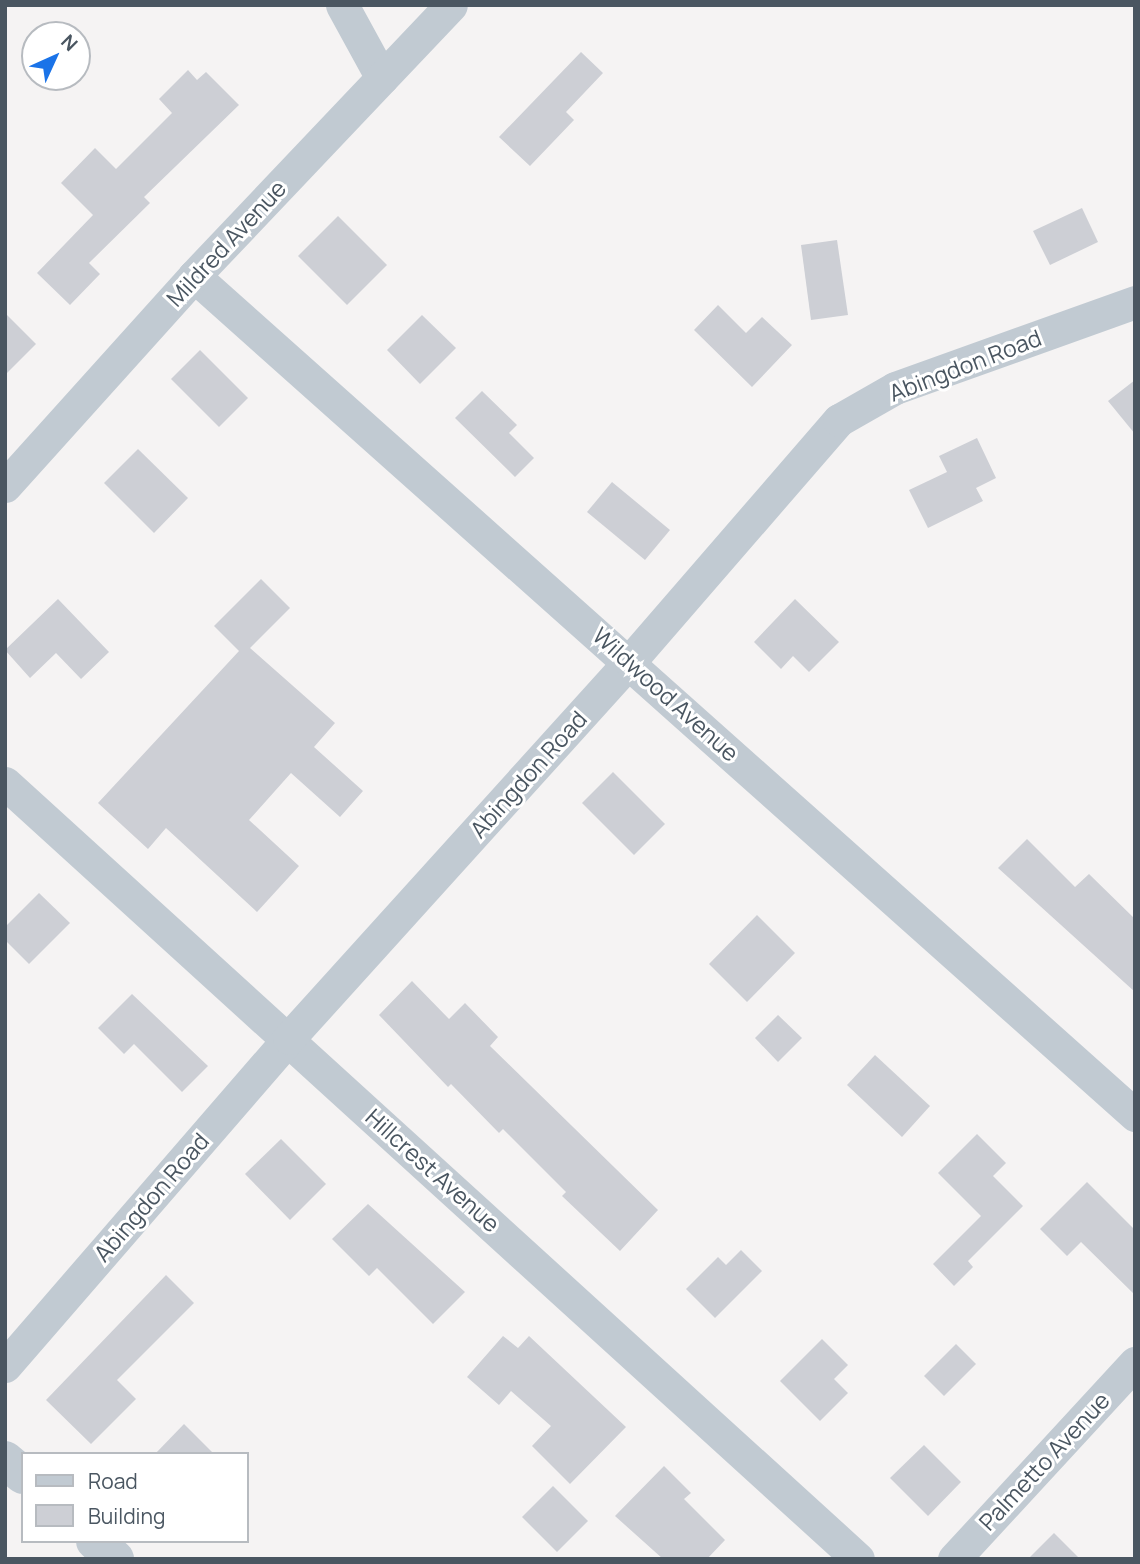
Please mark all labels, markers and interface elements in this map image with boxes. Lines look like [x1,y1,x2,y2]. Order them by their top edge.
north arrow [21,21,91,91]
text: N [55,29,83,57]
street label: Mildred Avenue [161,174,291,312]
street label: Abingdon Road [885,323,1045,407]
street label: Wildwood Avenue [587,621,745,767]
street label: Abingdon Road [464,705,592,843]
street label: Hillcrest Avenue [360,1103,506,1237]
street label: Abingdon Road [88,1127,214,1267]
street label: Palmetto Avenue [973,1386,1115,1536]
legend [21,1452,248,1543]
text: Road [88,1467,138,1495]
text: Building [88,1502,165,1530]

